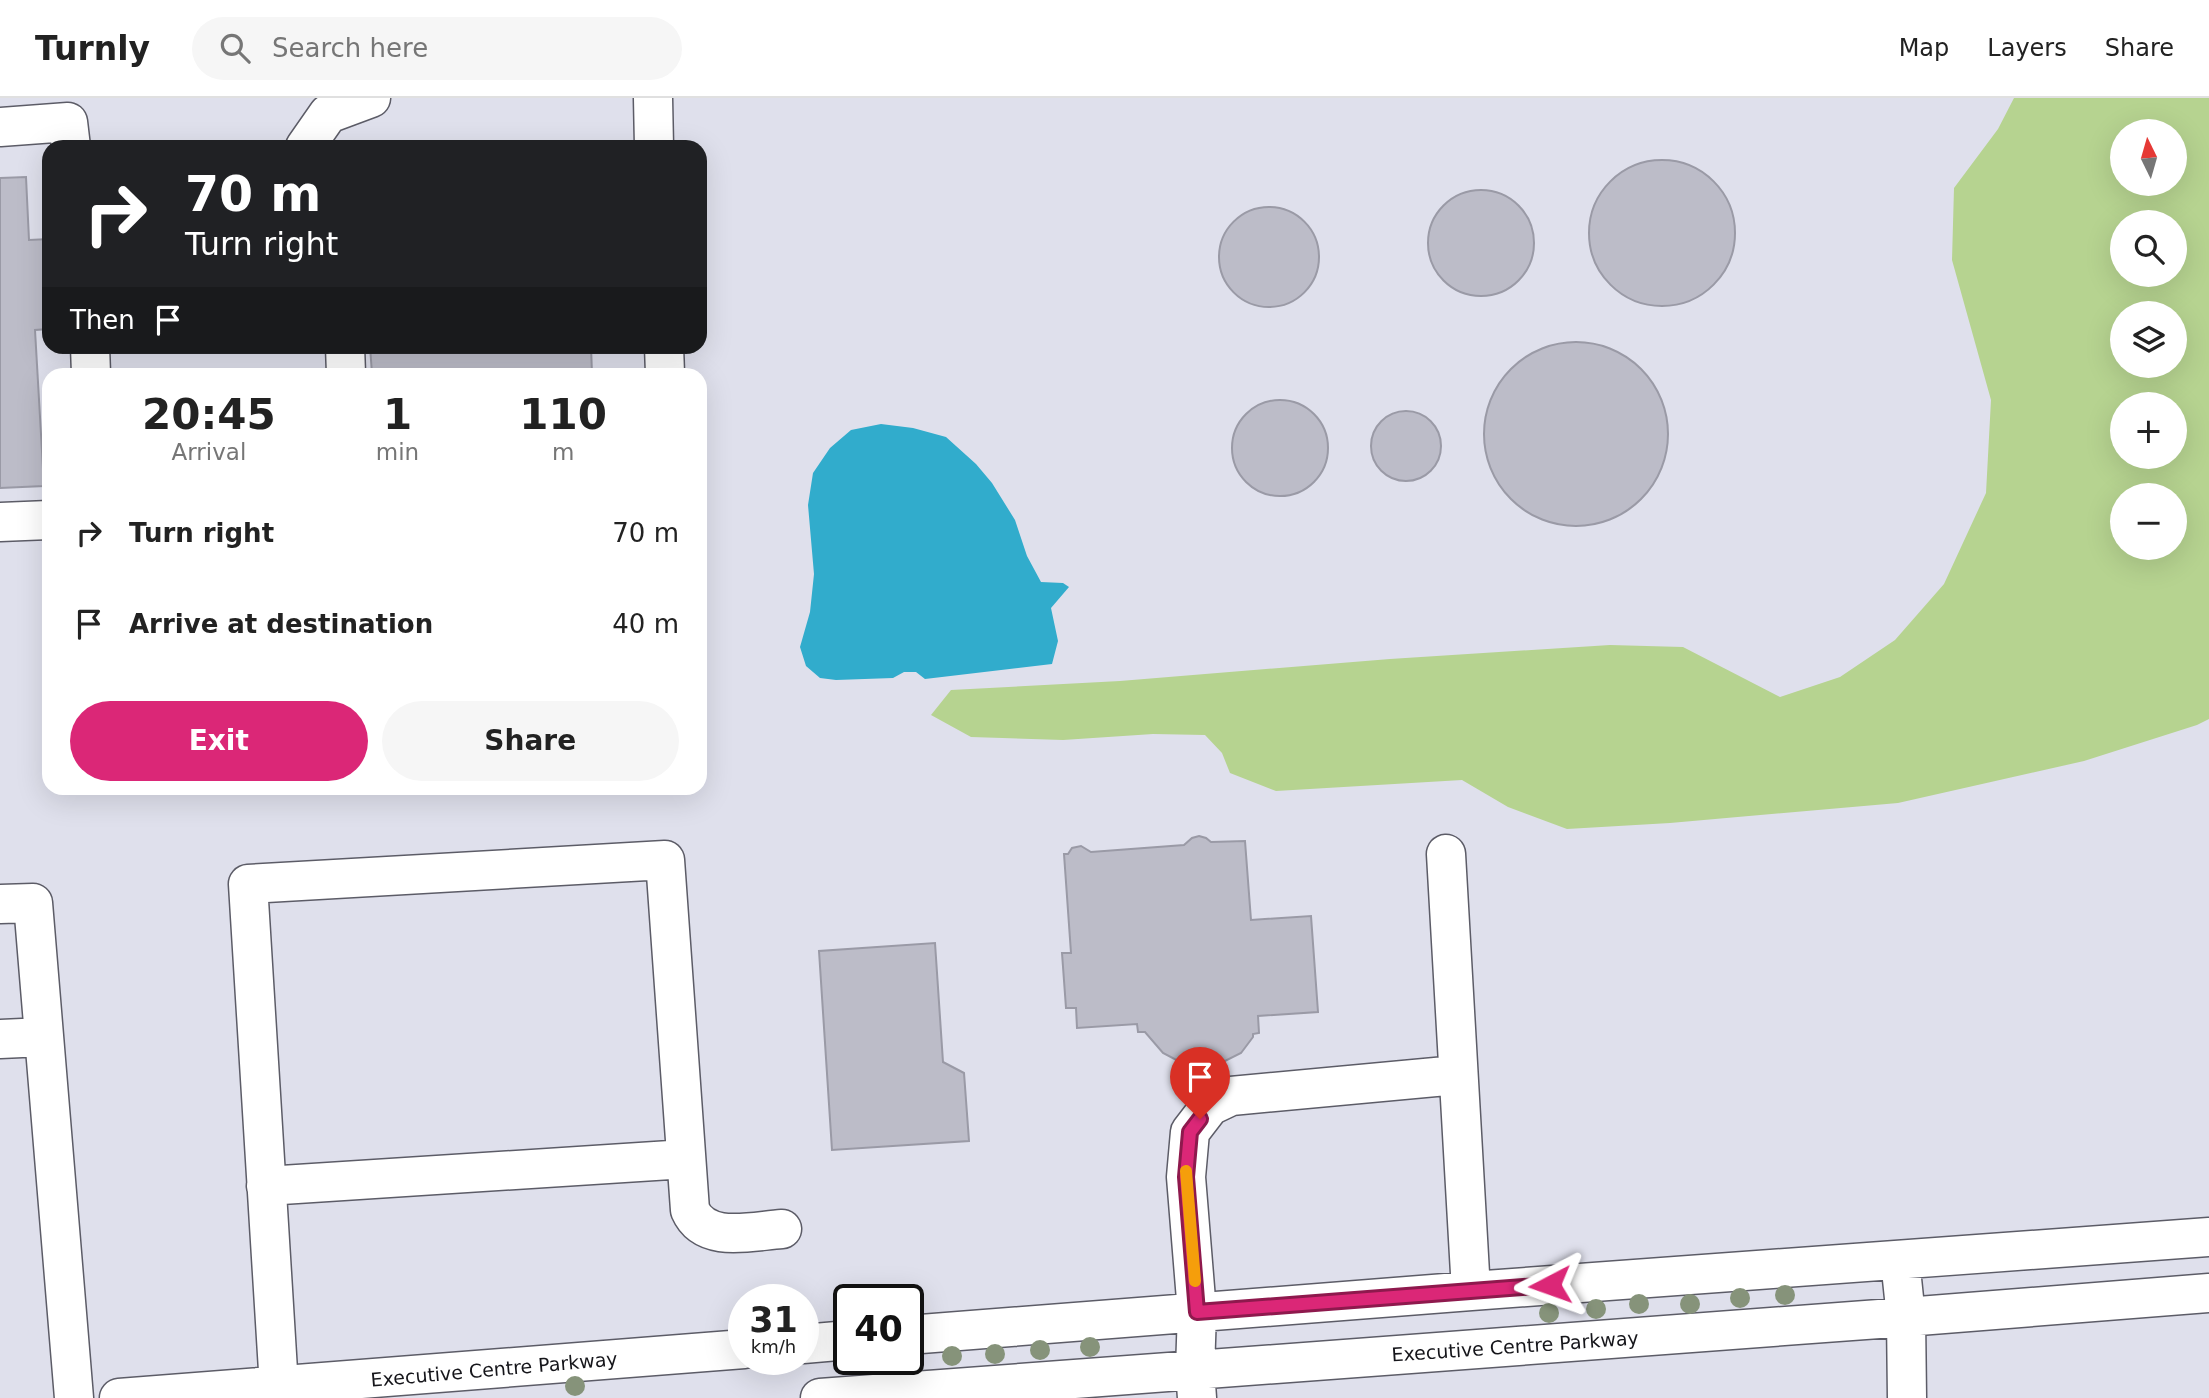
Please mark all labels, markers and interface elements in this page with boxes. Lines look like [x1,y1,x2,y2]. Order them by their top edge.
search box [192,17,682,80]
text: Turnly [35,29,150,68]
icon: search [216,29,254,67]
text: Search here [272,33,428,63]
text: Map [1899,34,1949,62]
text: Layers [1987,34,2067,62]
text: Share [2105,34,2174,62]
north arrow [2110,119,2188,196]
map controls [2110,119,2187,560]
text: 70 m [185,166,321,223]
icon: right [70,168,161,259]
button: search [2110,210,2187,287]
text: Turn right [185,225,338,263]
icon: arrive [149,301,187,339]
button: layers [2110,301,2187,378]
text: Then [70,305,135,335]
text: 20:45 [142,390,276,439]
text: 1 [383,390,412,439]
text: 110 [519,390,607,439]
button: + [2110,392,2187,469]
text: Arrival [172,439,246,465]
text: min [376,439,419,465]
text: m [552,439,574,465]
button: − [2110,483,2187,560]
icon: right [70,514,108,552]
text: Turn right [129,518,274,548]
text: 70 m [612,518,679,548]
icon: arrive [70,605,108,643]
text: Arrive at destination [129,609,433,639]
text: 40 m [612,609,679,639]
button: Exit [70,701,368,781]
button: Share [382,701,679,781]
pin [1170,1047,1230,1119]
icon: arrive [1181,1058,1219,1096]
position arrow [1513,1248,1587,1322]
speed limit sign: 40 [833,1284,924,1375]
text: 31 [749,1300,798,1340]
street label: Executive Centre Parkway [1391,1326,1639,1366]
text: km/h [751,1336,796,1357]
street label: Executive Centre Parkway [370,1347,618,1391]

